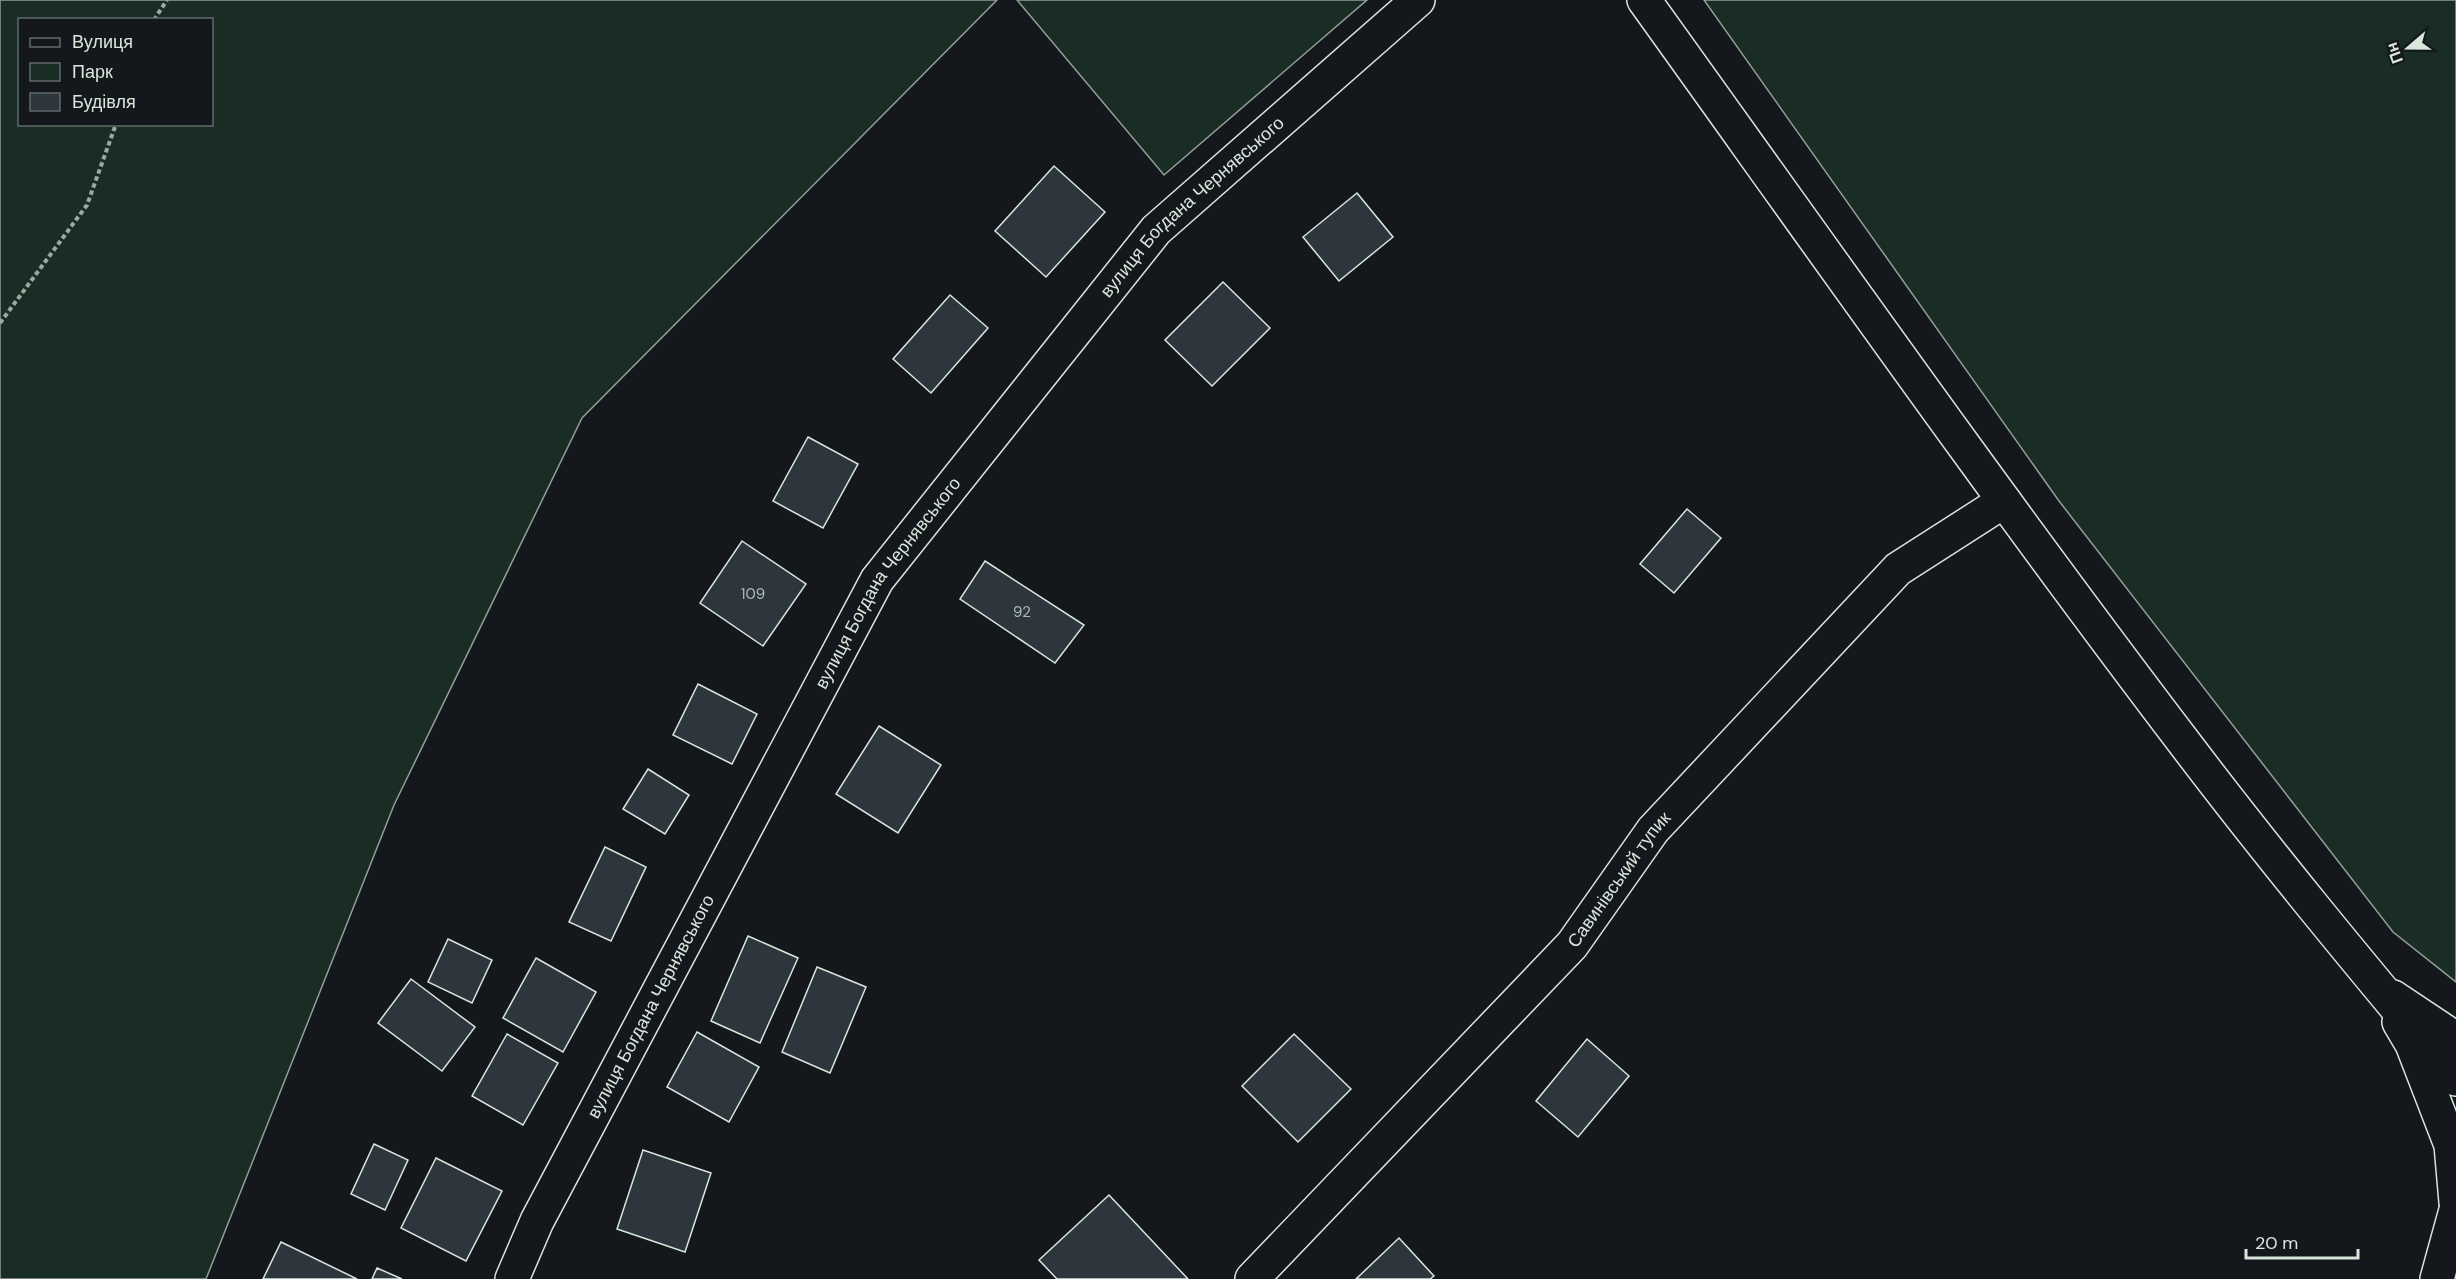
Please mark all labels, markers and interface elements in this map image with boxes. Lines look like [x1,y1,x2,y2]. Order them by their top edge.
legend [18,18,213,126]
north arrow [2378,18,2438,78]
text: Вулиця [72,30,133,54]
text: Пн [2381,39,2408,66]
text: Парк [72,60,113,84]
text: Будівля [72,90,136,114]
street label: вулиця Богдана Чернявського [1095,111,1289,303]
street label: вулиця Богдана Чернявського [809,472,966,693]
house number: 109 [741,584,765,604]
house number: 92 [1013,602,1031,622]
street label: Савинівський тупик [1562,806,1676,953]
street label: вулиця Богдана Чернявського [582,890,720,1122]
scale bar [2246,1222,2358,1260]
text: 20 m [2255,1231,2298,1255]

